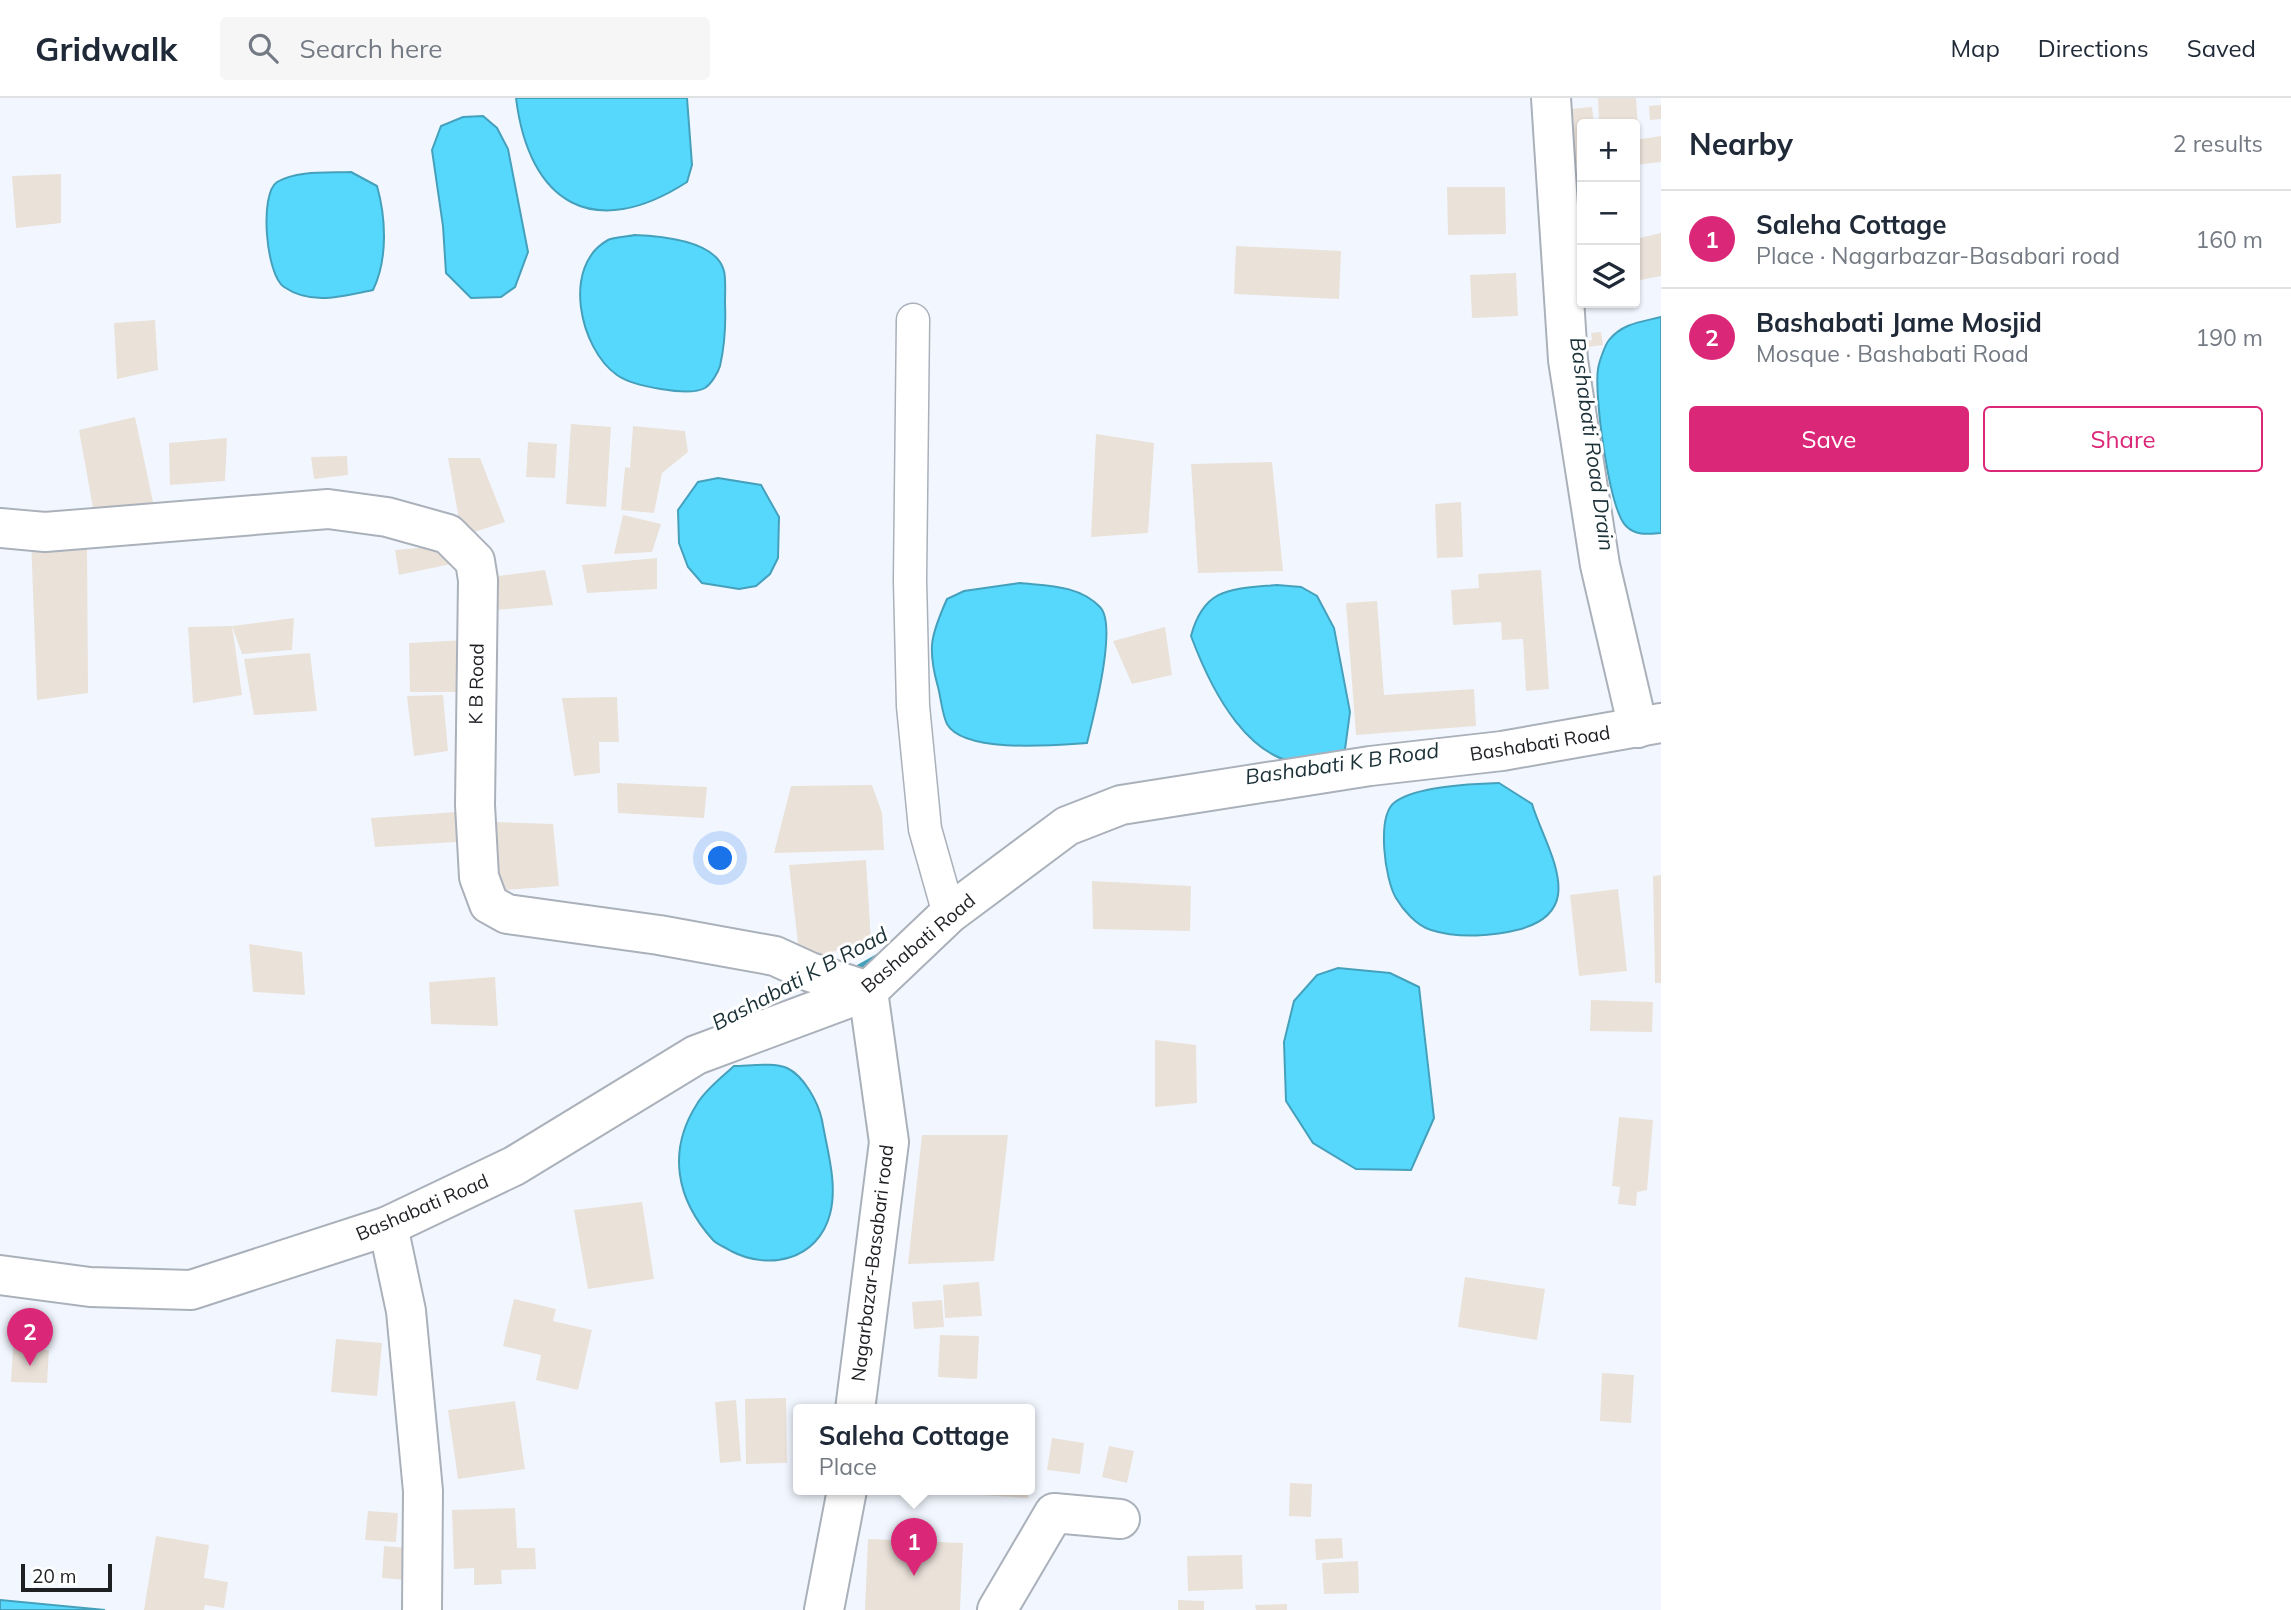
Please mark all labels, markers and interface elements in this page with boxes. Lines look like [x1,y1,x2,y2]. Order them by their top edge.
search box [220,17,710,80]
text: Gridwalk [35,28,178,69]
icon: search [244,29,282,67]
text: Search here [300,32,442,65]
text: Map [1950,33,2000,63]
text: Directions [2038,33,2149,63]
text: Saved [2187,33,2256,63]
map controls [1577,119,1640,308]
button: + [1577,119,1640,182]
text: Nearby [1689,125,1793,163]
text: 2 results [2173,129,2263,158]
button: − [1577,182,1640,245]
text: Saleha Cottage [1756,208,1947,241]
text: 1 [1705,225,1719,254]
text: 160 m [2195,225,2263,254]
text: Place · Nagarbazar-Basabari road [1756,241,2120,270]
button: layers [1577,245,1640,308]
text: Bashabati Jame Mosjid [1756,306,2042,339]
text: 2 [1705,323,1719,352]
text: 190 m [2195,323,2263,352]
water label: Bashabati Road Drain [1565,335,1621,552]
text: Mosque · Bashabati Road [1756,339,2029,368]
button: Save [1689,406,1969,472]
button: Share [1983,406,2263,472]
street label: K B Road [463,643,489,725]
street label: Bashabati Road [1468,720,1612,766]
water label: Bashabati K B Road [1243,736,1441,789]
your location [703,841,737,875]
street label: Bashabati Road [856,888,980,998]
water label: Bashabati K B Road [707,921,892,1035]
street label: Nagarbazar-Basabari road [846,1143,898,1383]
street label: Bashabati Road [352,1168,492,1246]
pin: 2 [7,1308,53,1366]
popup [793,1404,1035,1495]
text: Saleha Cottage [819,1419,1009,1452]
text: Place [819,1452,877,1481]
pin: 1 [891,1518,937,1576]
scale bar [21,1561,112,1593]
text: 20 m [32,1564,76,1588]

